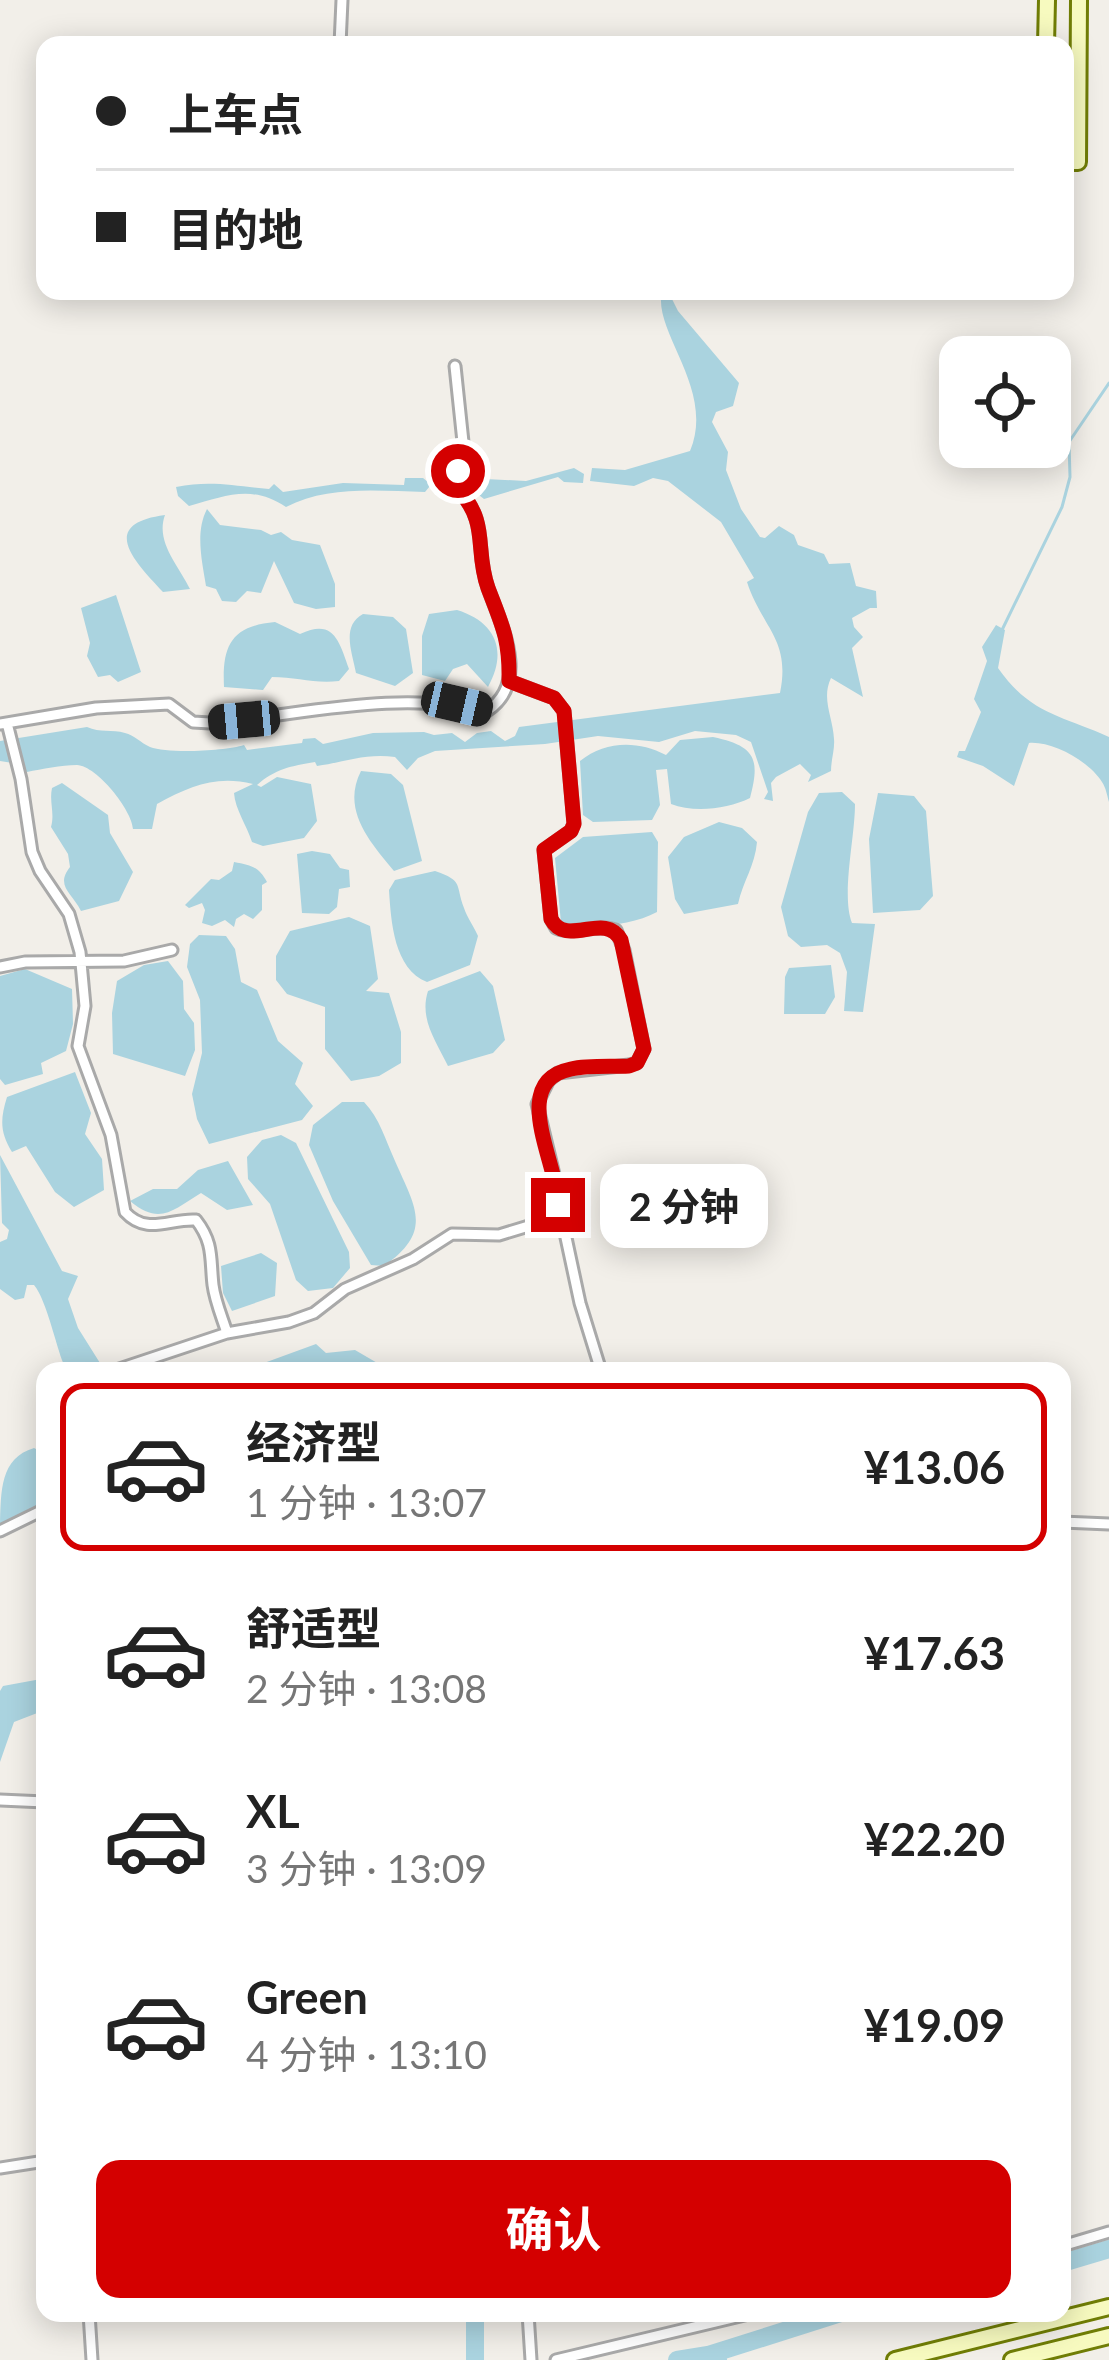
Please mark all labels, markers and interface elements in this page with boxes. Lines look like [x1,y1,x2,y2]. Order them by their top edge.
text: 上车点 [168,87,303,141]
text: 目的地 [168,202,303,256]
map controls [939,336,1071,468]
button: locate [939,336,1071,468]
route start [431,444,485,498]
car [418,678,496,730]
car [207,699,281,741]
callout: 2 分钟 [600,1163,768,1247]
route end [531,1178,585,1232]
text: 2 分钟 [629,1183,739,1229]
icon: car [102,1413,210,1521]
text: 经济型 [246,1415,381,1469]
text: ¥13.06 [864,1440,1005,1494]
text: 1 分钟 · 13:07 [246,1479,487,1525]
icon: car [102,1599,210,1707]
text: 舒适型 [246,1601,381,1655]
text: ¥17.63 [864,1626,1005,1680]
text: 2 分钟 · 13:08 [246,1665,487,1711]
text: XL [246,1784,300,1838]
icon: car [102,1785,210,1893]
text: ¥22.20 [864,1812,1005,1866]
text: 3 分钟 · 13:09 [246,1845,487,1891]
text: Green [246,1970,368,2024]
icon: car [102,1971,210,2079]
text: ¥19.09 [864,1998,1005,2052]
text: 4 分钟 · 13:10 [246,2031,487,2077]
button: 确认 [96,2160,1011,2298]

